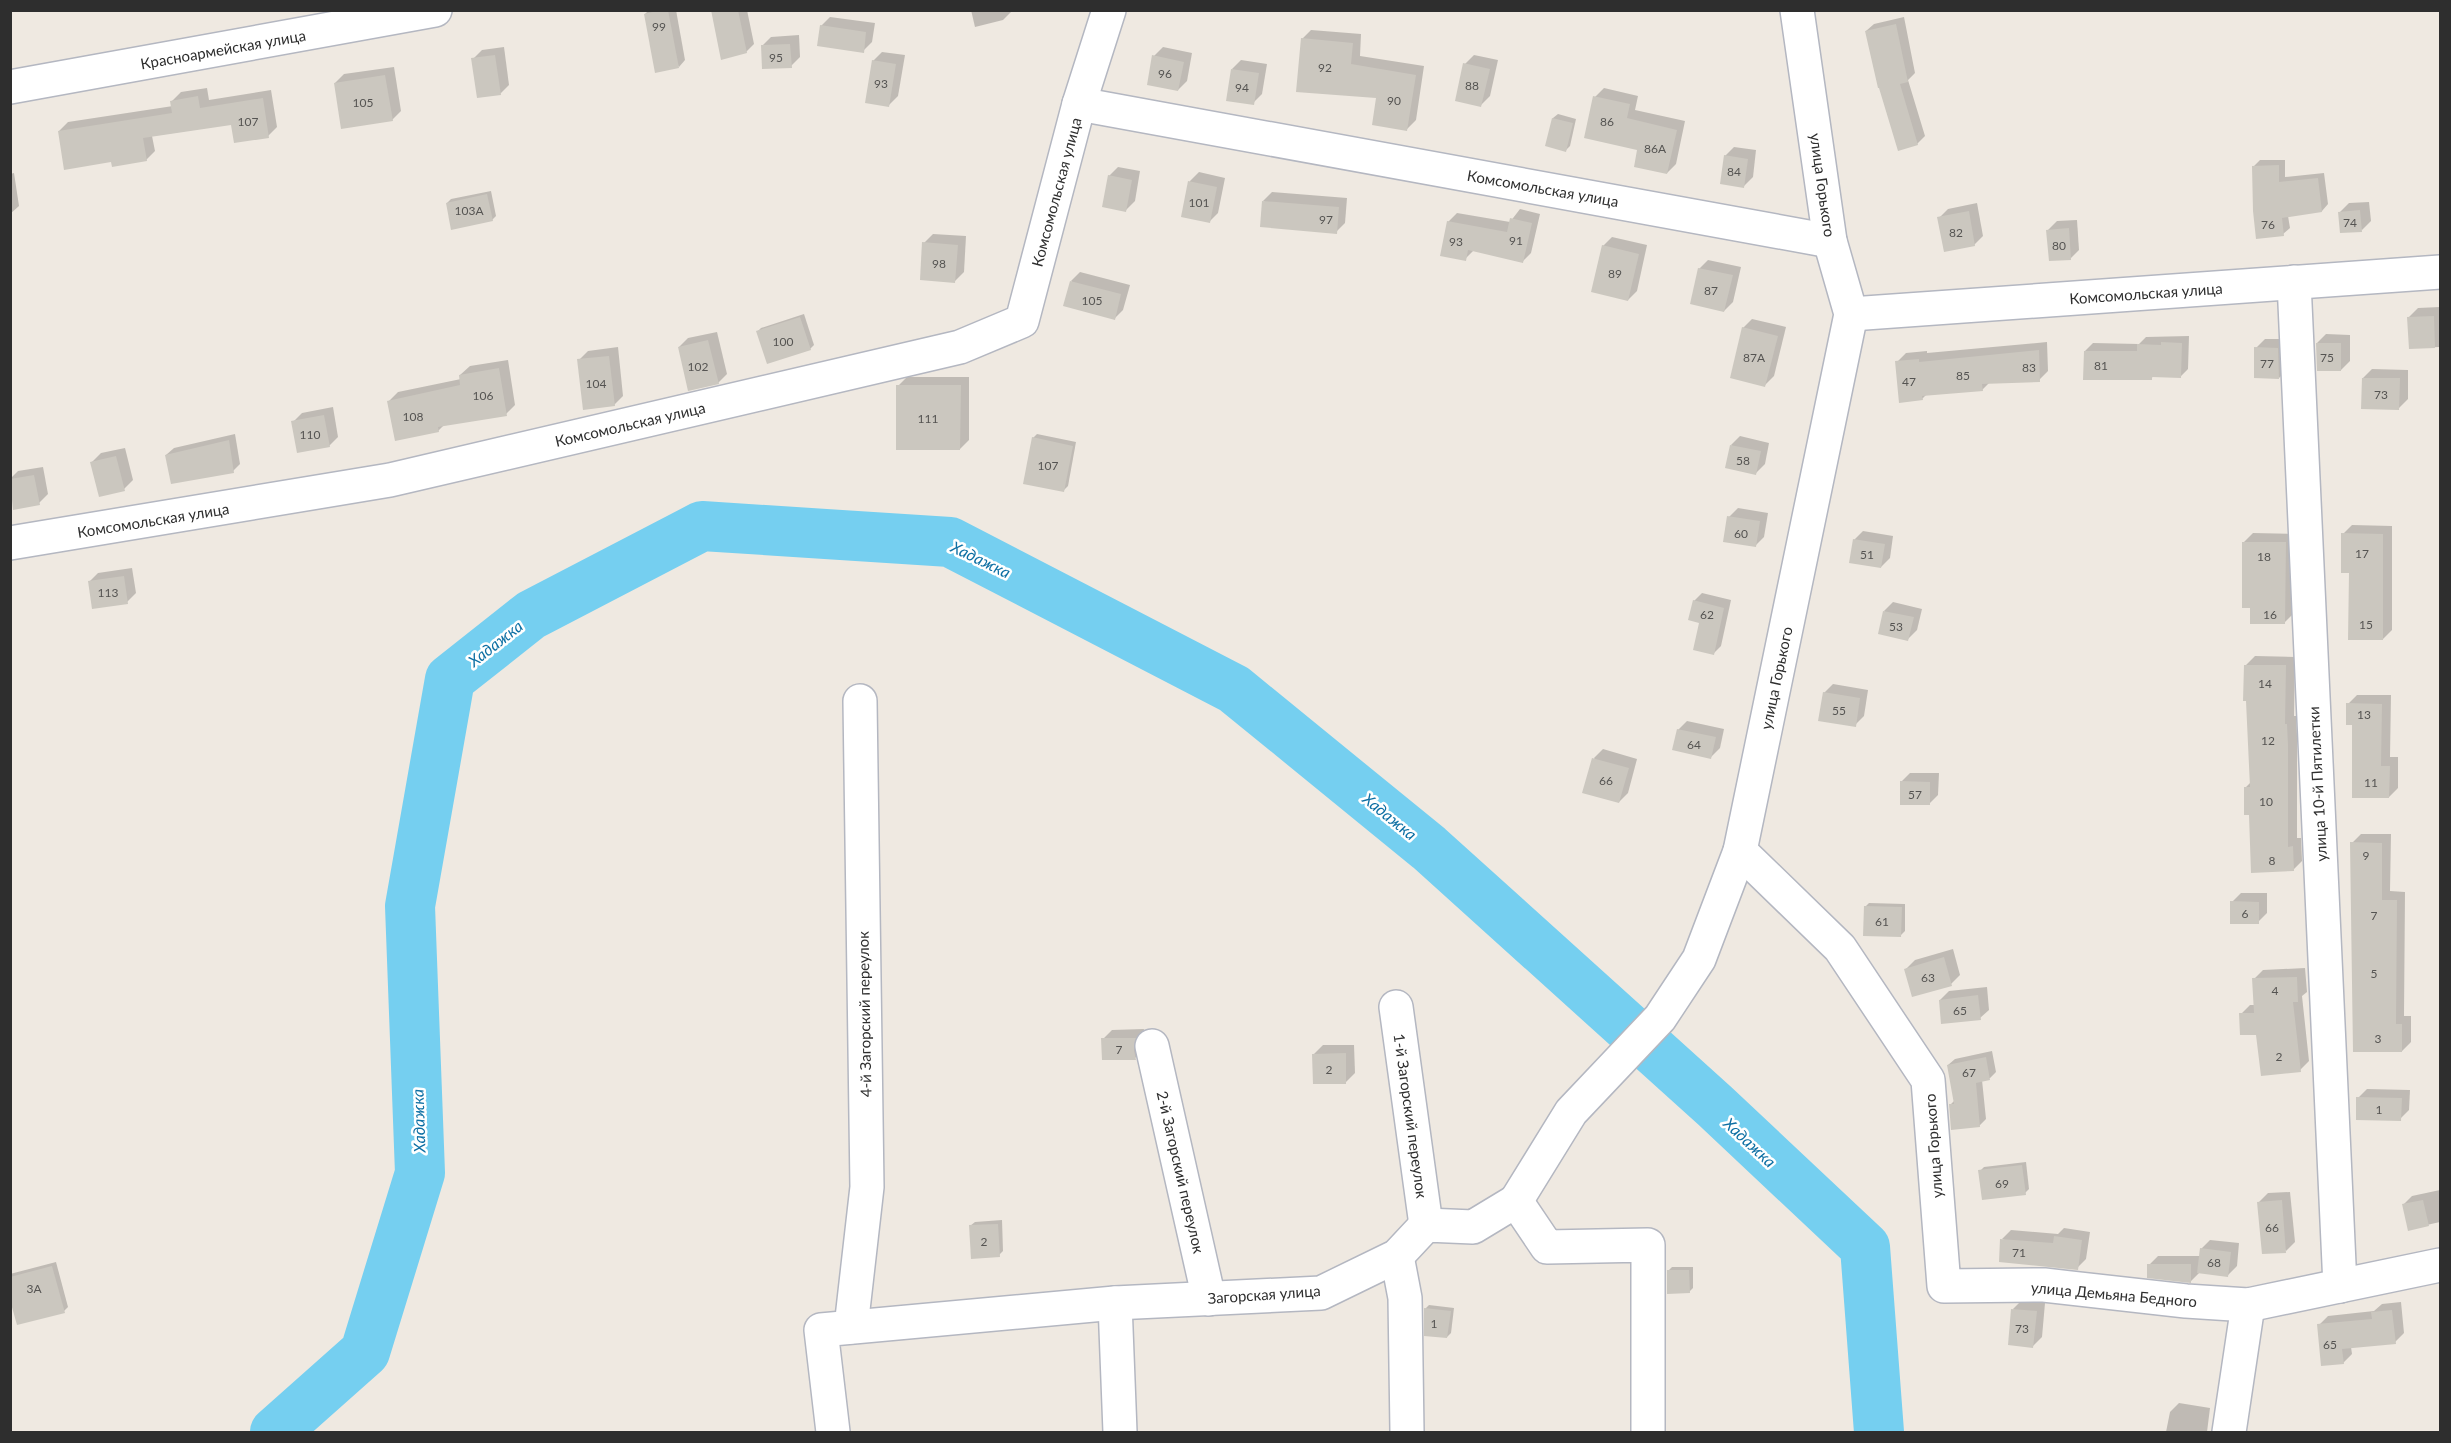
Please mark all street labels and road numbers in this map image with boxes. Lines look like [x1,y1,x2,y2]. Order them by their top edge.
street label: Красноармейская улица [139,26,307,72]
street label: Комсомольская улица [1027,116,1085,268]
street label: улица Горького [1807,132,1839,238]
street label: Комсомольская улица [1466,166,1620,210]
street label: Комсомольская улица [2069,279,2223,307]
street label: Комсомольская улица [553,398,707,450]
street label: Комсомольская улица [76,499,230,541]
street label: улица Горького [1756,625,1796,731]
street label: улица 10-й Пятилетки [2304,706,2330,862]
street label: 4-й Загорский переулок [854,931,874,1097]
street label: 1-й Загорский переулок [1391,1033,1432,1200]
street label: 2-й Загорский переулок [1154,1089,1208,1255]
street label: улица Горького [1920,1093,1946,1199]
street label: улица Демьяна Бедного [2030,1278,2198,1310]
street label: Загорская улица [1207,1281,1321,1307]

